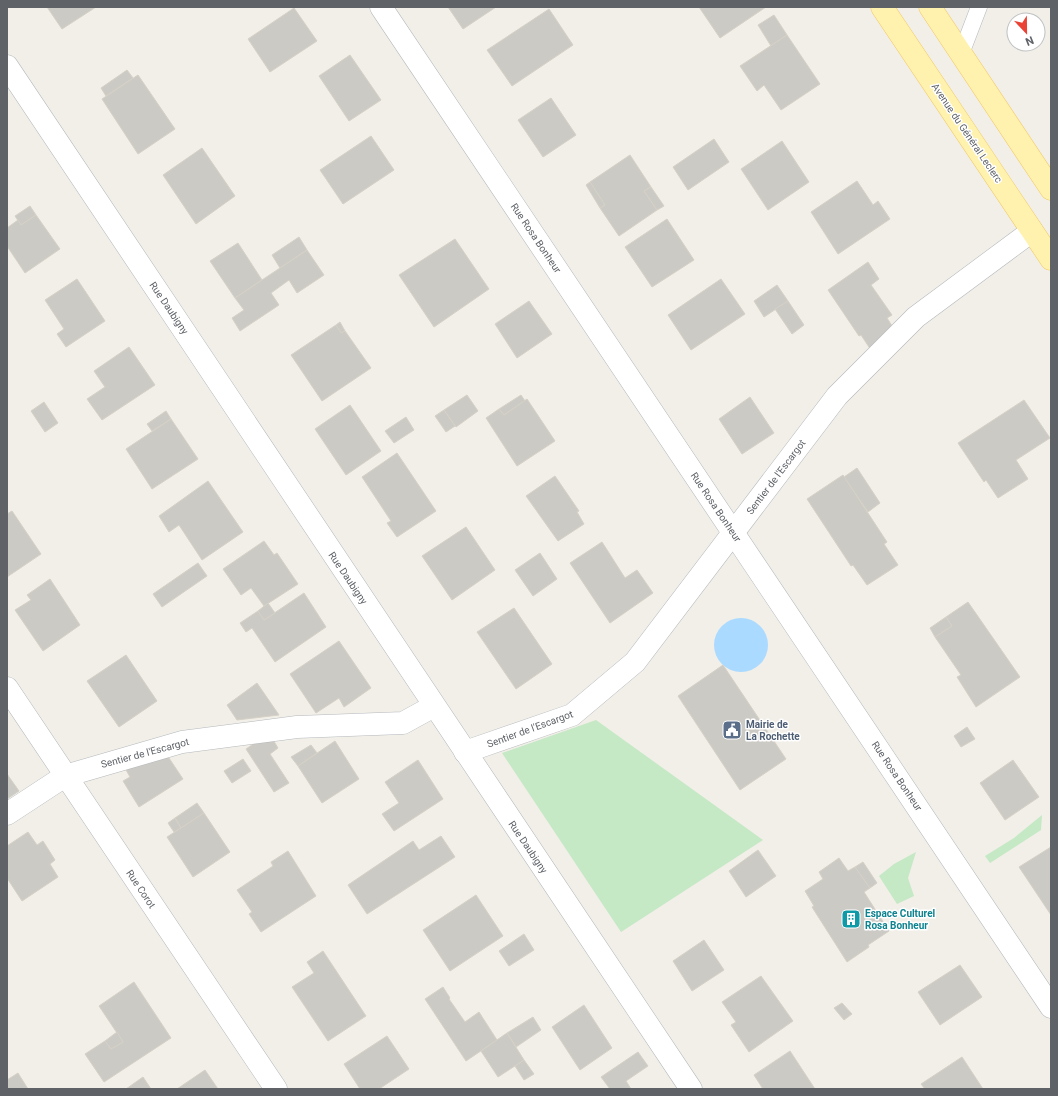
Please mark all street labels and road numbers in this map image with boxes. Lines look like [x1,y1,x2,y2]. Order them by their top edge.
street label: Avenue du Général Leclerc [930,81,1004,185]
street label: Rue Rosa Bonheur [509,201,564,275]
street label: Rue Daubigny [147,280,191,337]
street label: Sentier de l'Escargot [744,437,808,517]
street label: Rue Rosa Bonheur [689,470,744,544]
street label: Rue Daubigny [326,550,370,607]
street label: Sentier de l'Escargot [486,708,574,750]
street label: Sentier de l'Escargot [100,736,190,770]
street label: Rue Rosa Bonheur [870,739,925,813]
street label: Rue Daubigny [506,819,550,876]
street label: Rue Corot [124,868,158,910]

